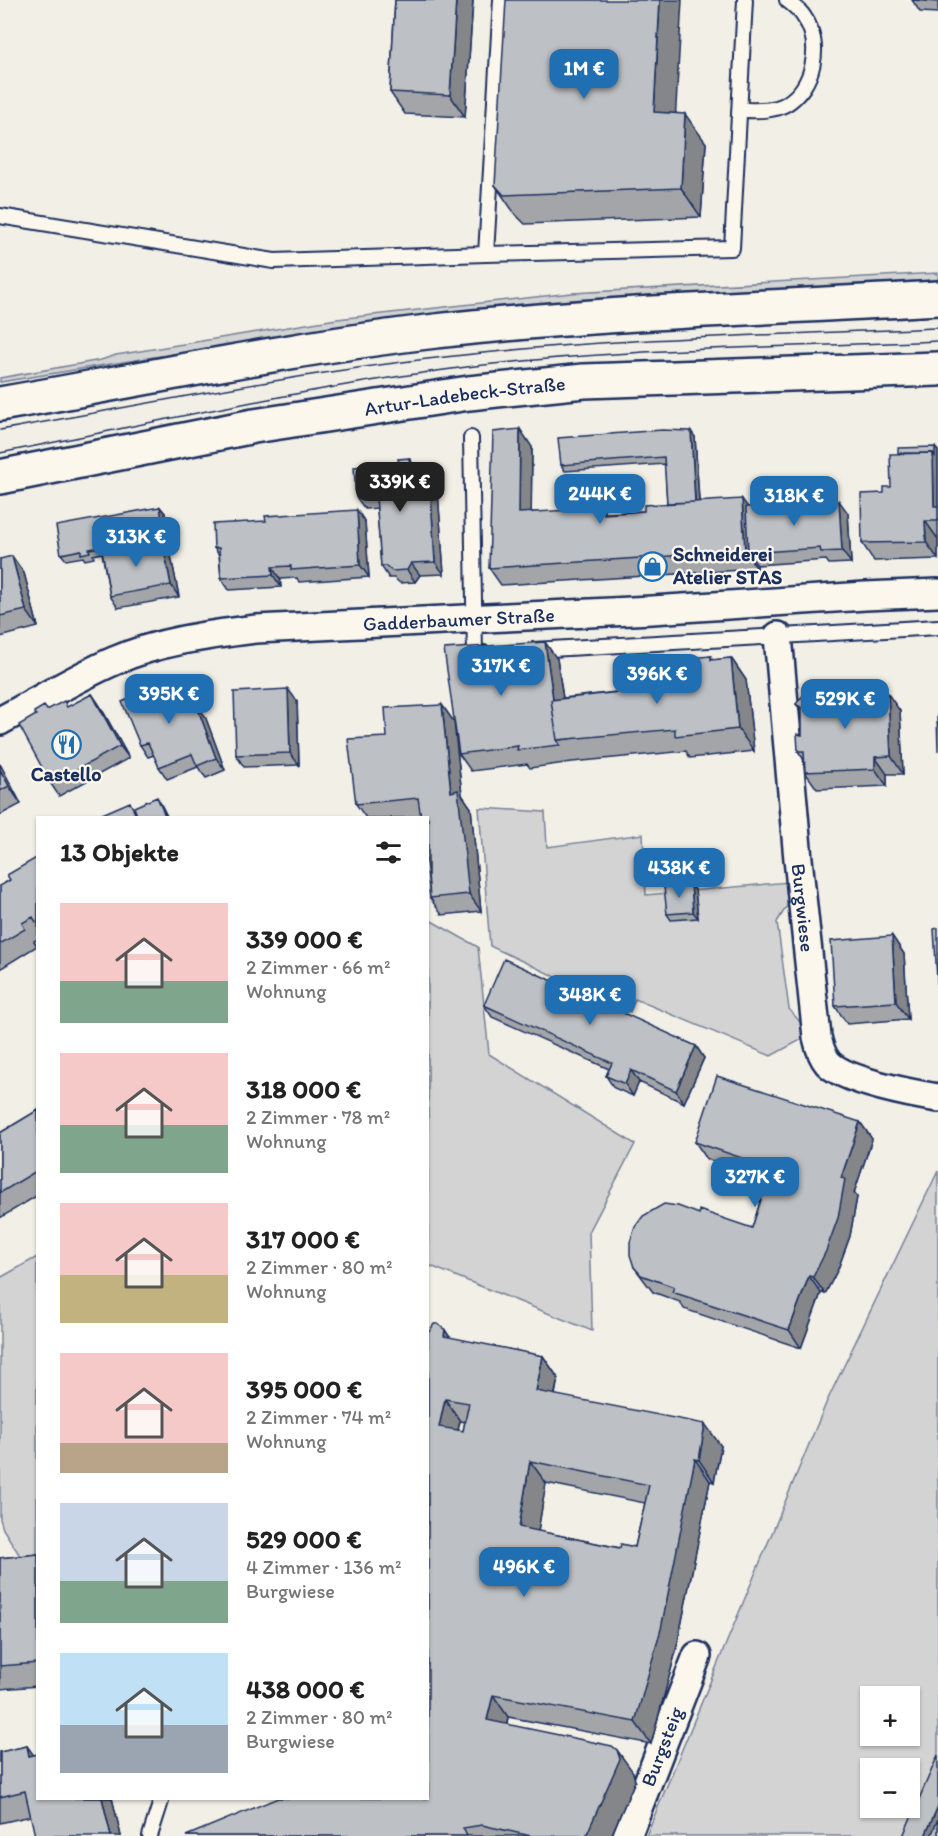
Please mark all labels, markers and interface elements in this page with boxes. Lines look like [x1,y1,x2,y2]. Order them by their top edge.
pin: 1M € [548,49,620,100]
text: 1M € [564,56,604,80]
street label: Artur-Ladebeck-Straße [363,371,566,421]
pin: 339K € [351,462,449,513]
text: 339K € [370,469,430,493]
pin: 244K € [551,474,649,525]
pin: 318K € [745,476,843,527]
text: 244K € [568,481,632,505]
text: 318K € [764,483,824,507]
pin: 313K € [87,517,185,568]
text: 313K € [106,524,166,548]
place label: Schneiderei Atelier STAS [672,542,782,589]
shop icon: Schneiderei Atelier STAS [636,550,668,582]
street label: Gadderbaumer Straße [362,603,555,636]
pin: 317K € [452,646,550,697]
text: 317K € [472,653,530,677]
pin: 396K € [608,654,706,705]
text: 396K € [627,661,687,685]
pin: 395K € [120,674,218,725]
pin: 529K € [796,679,894,730]
text: 395K € [139,681,199,705]
text: 529K € [815,686,875,710]
restaurant icon: Castello [50,728,82,760]
place label: Castello [31,762,101,786]
text: 13 Objekte [60,836,179,868]
icon: filters [372,836,405,869]
pin: 438K € [630,848,728,899]
text: 438K € [648,855,710,879]
street label: Burgwiese [787,862,820,953]
text: 339 000 € [246,923,363,955]
icon: home [108,927,180,999]
text: 2 Zimmer · 66 m² [246,955,390,979]
pin: 348K € [541,975,639,1026]
text: Wohnung [246,979,327,1003]
text: 348K € [559,982,621,1006]
text: 318 000 € [246,1073,361,1105]
icon: home [108,1077,180,1149]
text: 2 Zimmer · 78 m² [246,1105,390,1129]
text: Wohnung [246,1129,327,1153]
pin: 327K € [706,1157,804,1208]
text: 327K € [725,1164,785,1188]
text: 317 000 € [246,1223,360,1255]
icon: home [108,1227,180,1299]
text: 2 Zimmer · 80 m² [246,1255,393,1279]
text: Wohnung [246,1279,327,1303]
text: 395 000 € [246,1373,362,1405]
icon: home [108,1377,180,1449]
text: 2 Zimmer · 74 m² [246,1405,391,1429]
text: Wohnung [246,1429,327,1453]
text: 529 000 € [246,1523,362,1555]
icon: home [108,1527,180,1599]
pin: 496K € [475,1547,573,1598]
text: 496K € [493,1554,555,1578]
text: 4 Zimmer · 136 m² [246,1555,402,1579]
text: Burgwiese [246,1579,335,1603]
text: 438 000 € [246,1673,365,1705]
icon: home [108,1677,180,1749]
map controls [860,1686,920,1818]
button: + [860,1686,920,1746]
street label: Burgsteig [635,1703,688,1790]
text: 2 Zimmer · 80 m² [246,1705,393,1729]
text: Burgwiese [246,1729,335,1753]
button: − [860,1758,920,1818]

